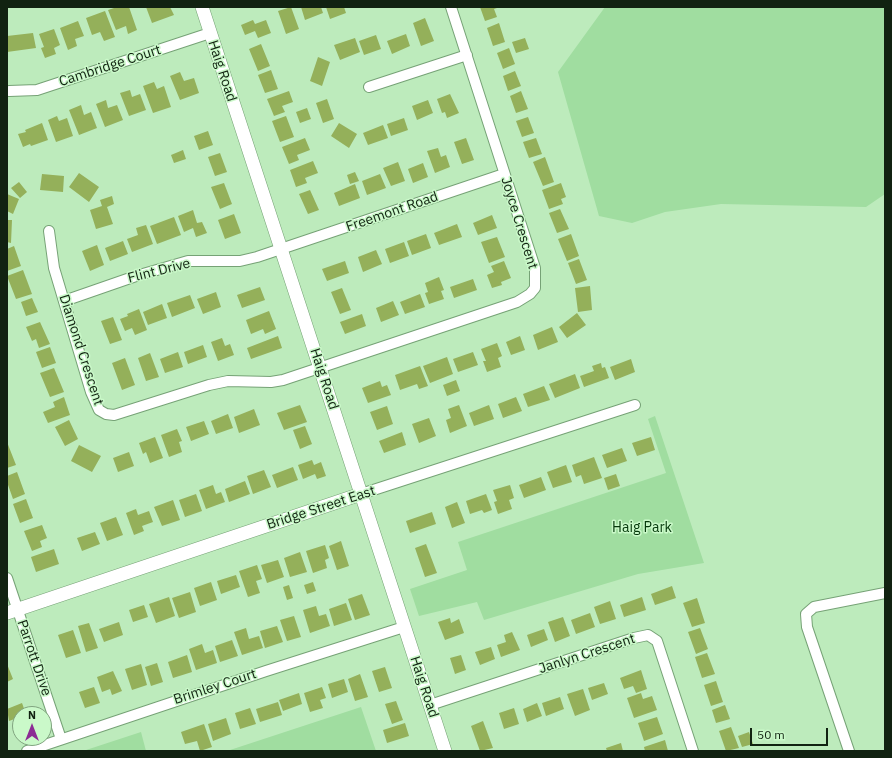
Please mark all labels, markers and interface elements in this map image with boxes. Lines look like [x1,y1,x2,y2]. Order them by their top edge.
street label: Haig Road [204,38,240,104]
street label: Cambridge Court [57,42,163,90]
street label: Joyce Crescent [497,175,541,271]
street label: Freemont Road [344,188,440,236]
street label: Flint Drive [126,255,192,287]
street label: Diamond Crescent [55,292,107,408]
street label: Haig Road [306,346,342,412]
street label: Bridge Street East [265,483,377,533]
park label: Haig Park [612,520,672,536]
street label: Parrott Drive [13,618,55,698]
street label: Janlyn Crescent [537,631,637,677]
street label: Haig Road [406,654,442,720]
street label: Brimley Court [171,666,259,708]
north arrow [12,706,52,746]
text: N [28,708,36,722]
scale bar [752,720,830,746]
text: 50 m [757,727,785,742]

